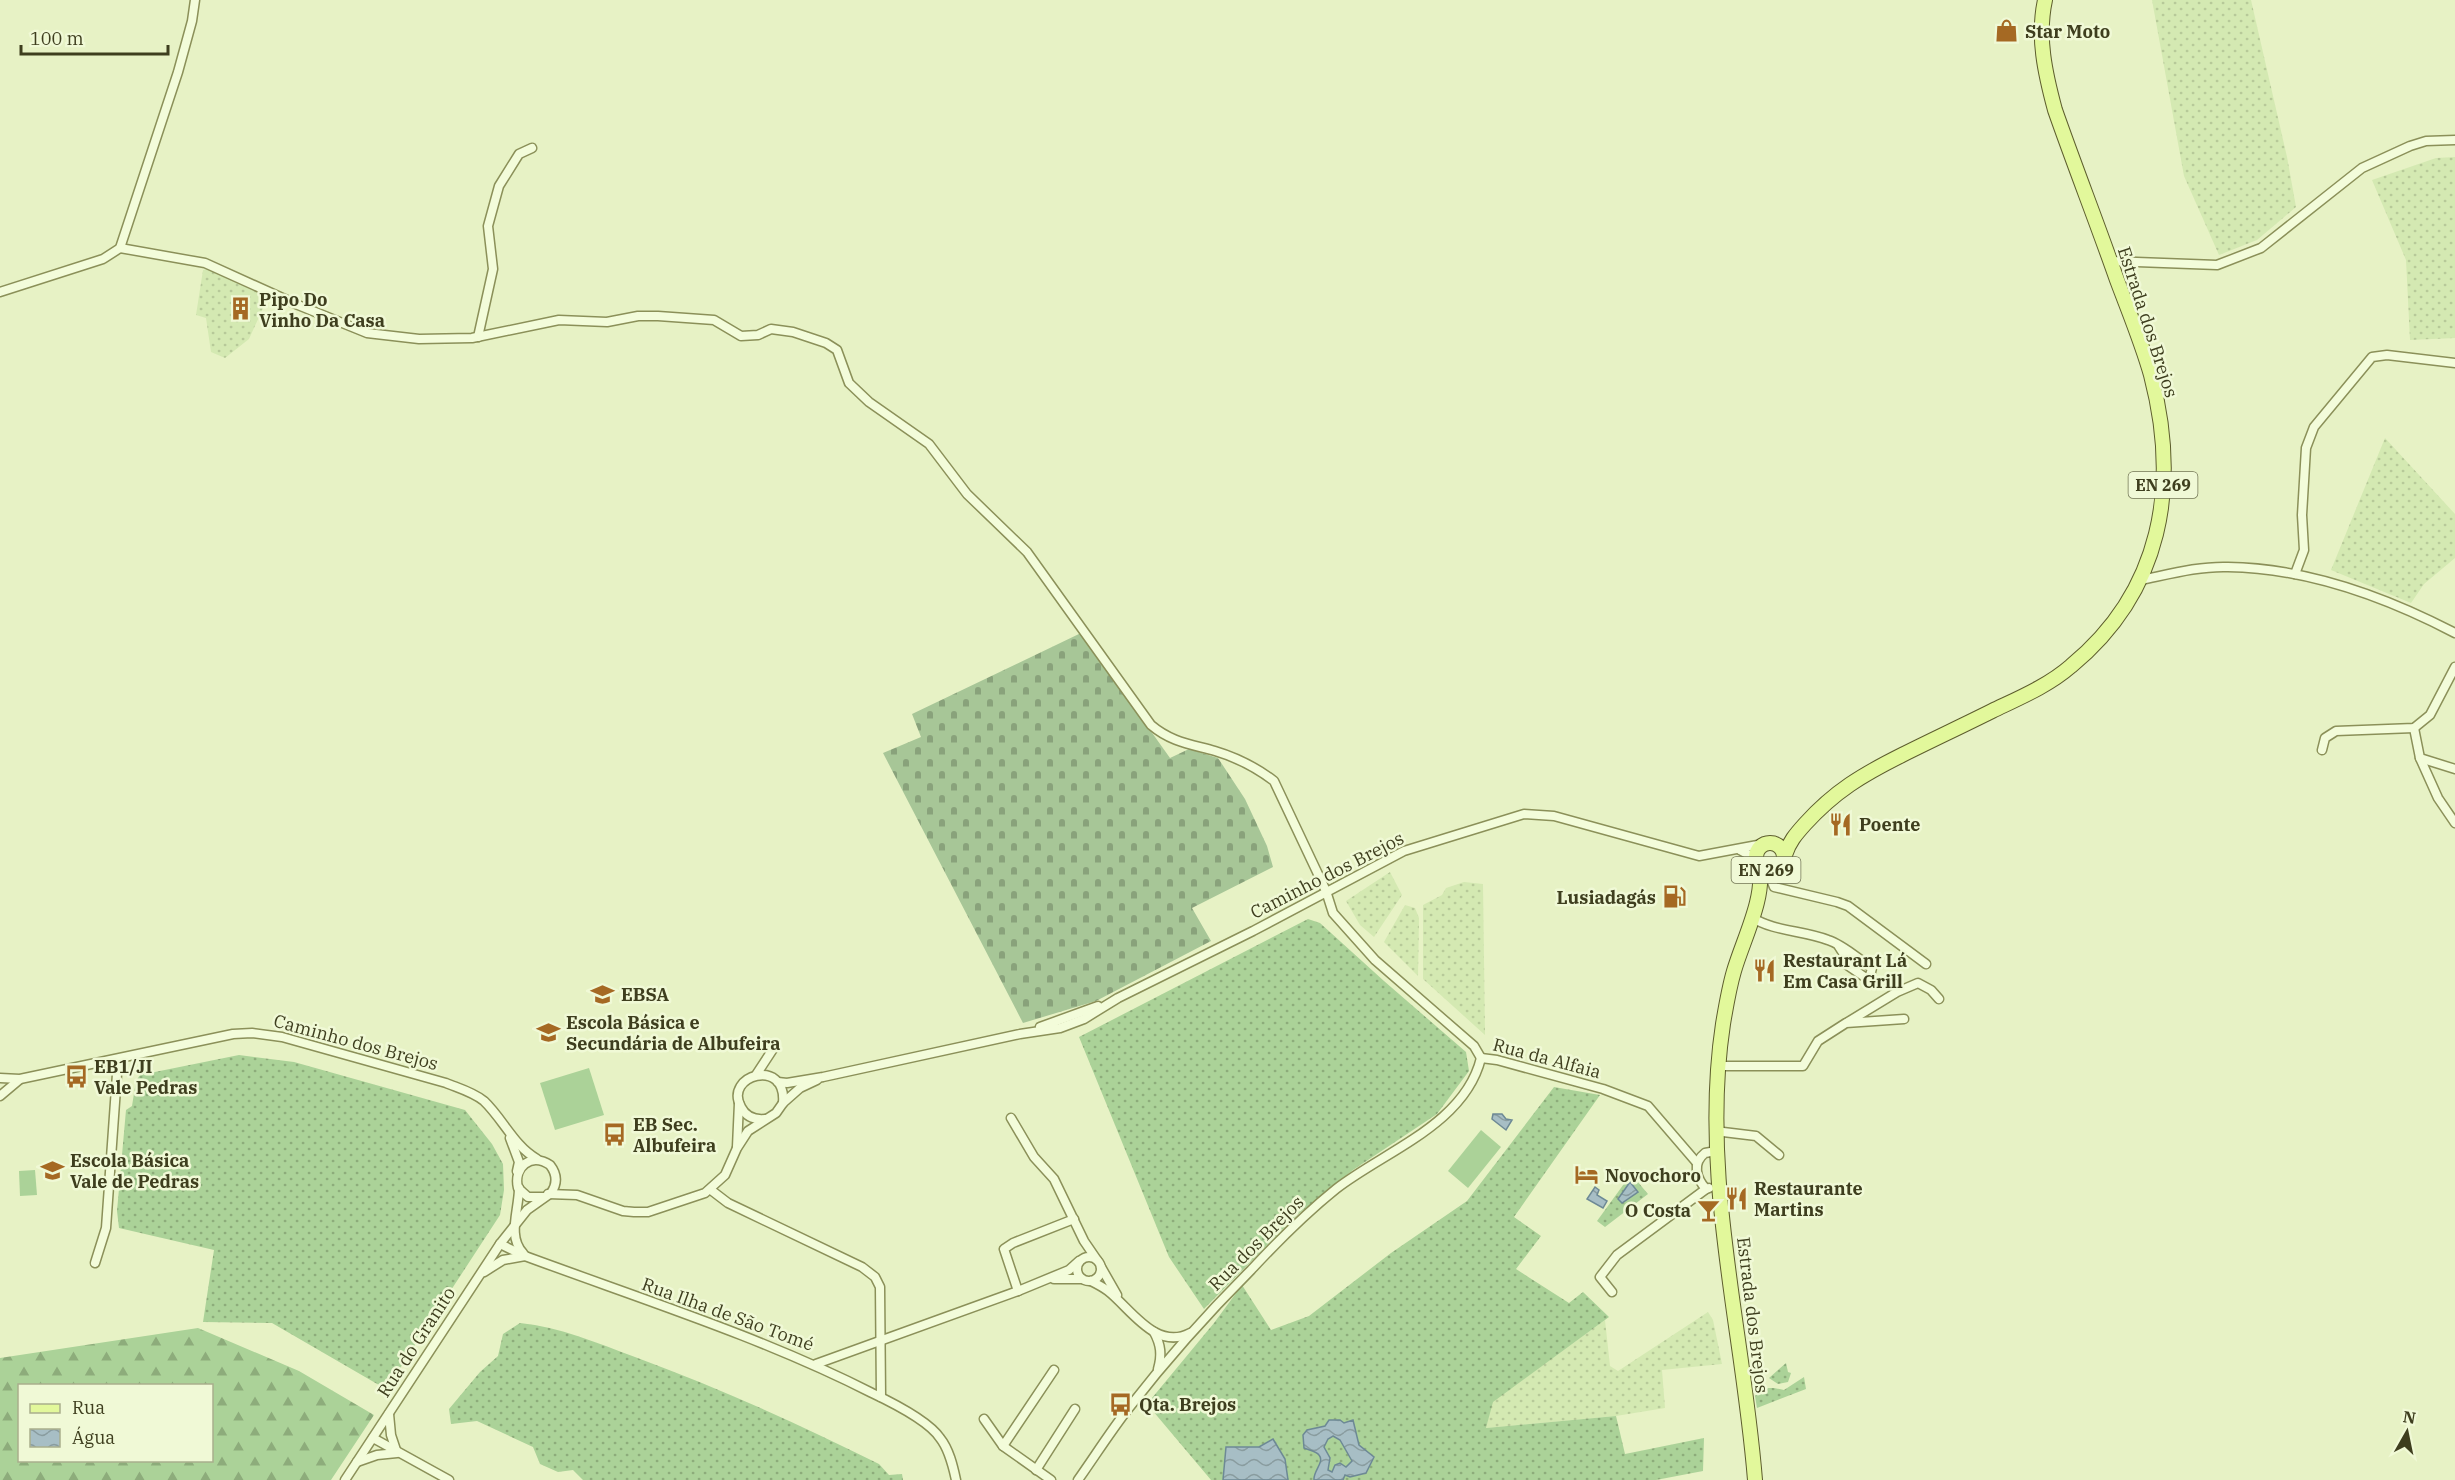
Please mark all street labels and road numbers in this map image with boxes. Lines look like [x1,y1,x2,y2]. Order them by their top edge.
street label: Estrada dos Brejos [2113,244,2183,400]
road number: EN 269 [2128,472,2198,498]
street label: Caminho dos Brejos [1246,826,1408,924]
road number: EN 269 [1732,857,1800,883]
street label: Caminho dos Brejos [271,1009,441,1075]
street label: Rua da Alfaia [1490,1033,1604,1084]
street label: Rua dos Brejos [1204,1191,1308,1295]
street label: Estrada dos Brejos [1732,1235,1774,1395]
street label: Rua Ilha de São Tomé [639,1272,817,1356]
street label: Rua do Granito [372,1283,460,1401]

